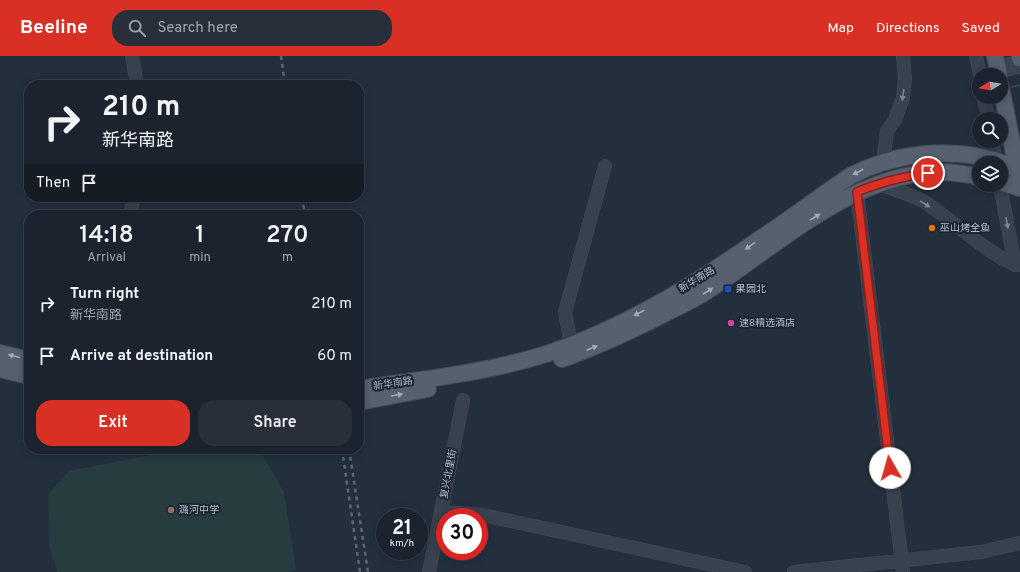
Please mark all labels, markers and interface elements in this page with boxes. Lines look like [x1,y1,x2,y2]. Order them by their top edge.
search box [112,10,392,46]
text: Beeline [20,16,88,40]
icon: search [126,17,148,39]
text: Search here [158,19,238,38]
text: Map [828,20,854,37]
text: Directions [876,20,940,37]
text: Saved [962,20,1000,37]
north arrow [972,68,1008,104]
map controls [972,68,1008,192]
one-way arrow [900,89,906,101]
text: 210 m [102,90,180,126]
icon: right [36,96,88,148]
button: search [972,112,1008,148]
text: 新华南路 [102,130,174,153]
pin [911,156,945,190]
button: layers [972,156,1008,192]
icon: arrive [917,162,939,184]
one-way arrow [852,169,863,176]
icon: arrive [78,172,100,194]
text: Then [36,174,70,193]
one-way arrow [920,200,931,208]
one-way arrow [809,214,821,221]
one-way arrow [1005,217,1011,229]
text: 14:18 [79,221,134,251]
text: 1 [195,221,205,251]
text: 270 [266,221,309,251]
place label: 巫山烤全鱼 [940,222,990,235]
marker: 巫山烤全鱼 [927,223,937,233]
one-way arrow [745,242,755,250]
text: Arrival [87,250,126,266]
text: min [189,250,211,266]
text: m [282,250,293,266]
street label: 新华南路 [677,264,717,296]
place label: 果园北 [735,283,766,296]
marker: 果园北 [723,284,733,294]
text: Turn right [70,285,139,304]
one-way arrow [702,287,714,294]
icon: right [36,293,58,315]
text: 210 m [311,295,352,314]
text: 新华南路 [70,308,122,324]
one-way arrow [633,309,645,316]
place label: 速8精选酒店 [739,317,795,330]
marker: 速8精选酒店 [726,318,736,328]
icon: arrive [36,345,58,367]
one-way arrow [586,345,598,351]
text: Arrive at destination [70,347,213,366]
text: 60 m [317,347,352,366]
one-way arrow [8,353,21,359]
street label: 新华南路 [372,374,414,394]
one-way arrow [391,392,404,398]
button: Exit [36,400,190,446]
button: Share [198,400,352,446]
position arrow [869,447,911,489]
street label: 复兴北里街 [438,448,460,500]
place label: 潞河中学 [179,504,219,517]
marker: 潞河中学 [166,505,176,515]
speed limit sign: 30 [436,508,488,560]
text: 21 [392,516,412,542]
text: km/h [390,537,414,550]

